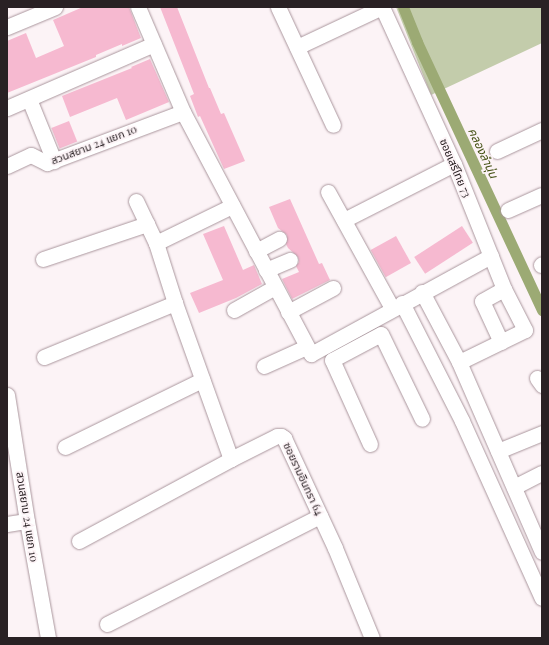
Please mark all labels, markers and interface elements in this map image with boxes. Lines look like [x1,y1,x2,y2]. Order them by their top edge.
street label: สวนสยาม 24 แยก 10 [49,123,139,167]
water label: คลองลำนุ่น [465,125,501,181]
street label: ซอยเสรีไทย 73 [437,137,473,199]
street label: ซอยรามอินทรา 64 [280,440,326,518]
street label: สวนสยาม 24 แยก 10 [13,471,41,563]

